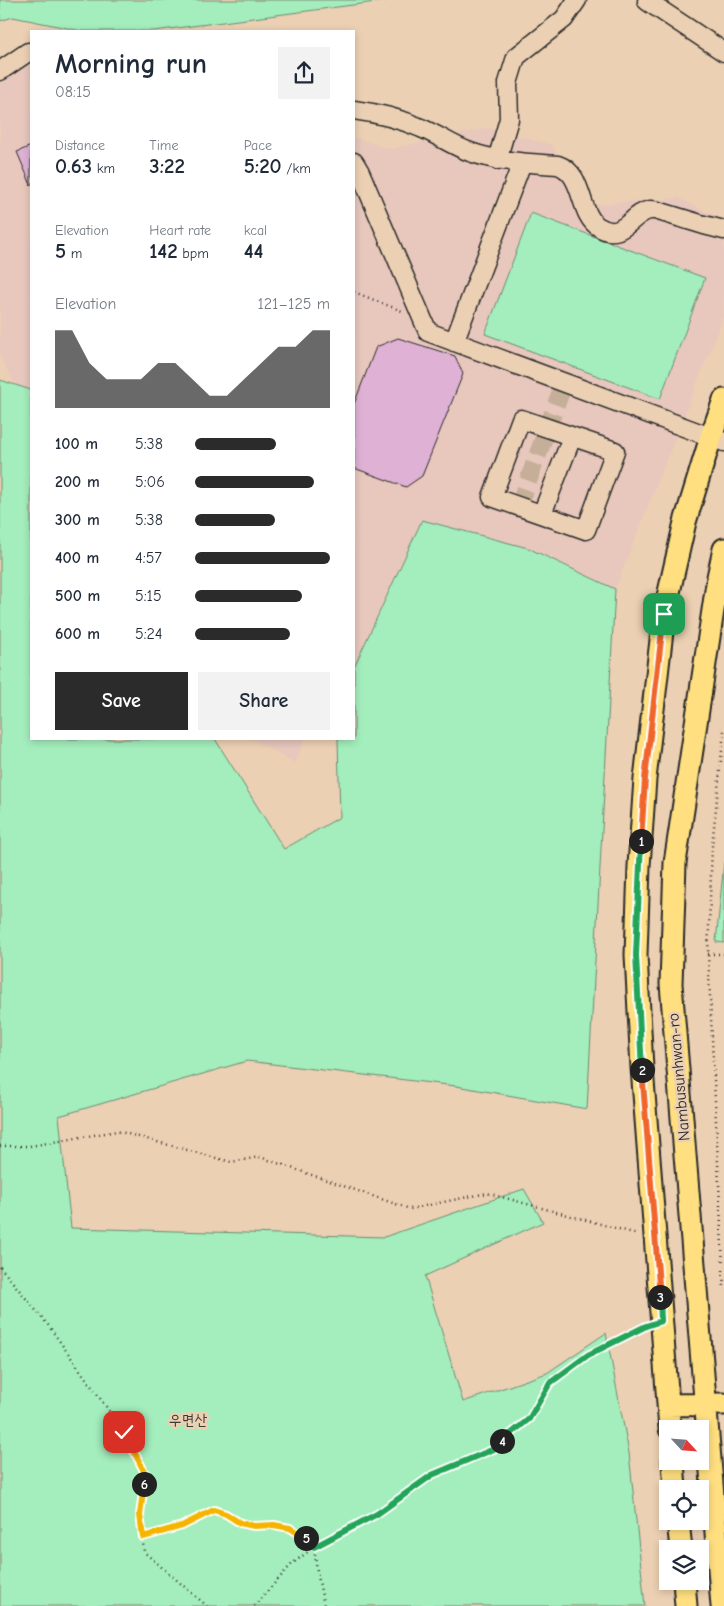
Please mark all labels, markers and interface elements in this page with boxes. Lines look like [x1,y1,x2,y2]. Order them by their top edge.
button: share [278,47,330,99]
text: Morning run [55,48,207,80]
text: 08:15 [55,83,91,101]
text: Distance [55,137,105,154]
text: Time [149,137,178,154]
text: Pace [244,137,272,154]
text: 0.63 [55,154,92,178]
text: 3:22 [149,154,185,178]
text: 5:20 [244,154,282,178]
text: km [92,160,115,177]
text: /km [282,160,311,177]
text: Elevation [55,222,109,239]
text: Heart rate [149,222,211,239]
text: kcal [244,222,267,239]
text: 5 [55,239,66,263]
text: 142 [149,239,178,263]
text: 44 [244,239,263,263]
text: m [66,245,82,262]
text: bpm [178,245,209,262]
text: Elevation [55,295,116,313]
text: 121–125 m [257,295,330,313]
text: 100 m [55,435,98,453]
text: 5:38 [135,435,163,453]
text: 200 m [55,473,100,491]
text: 5:06 [135,473,165,491]
text: 300 m [55,511,100,529]
text: 5:38 [135,511,163,529]
text: 400 m [55,549,99,567]
text: 4:57 [135,549,162,567]
text: 500 m [55,587,100,605]
text: 5:15 [135,587,162,605]
pin [643,593,685,635]
icon: arrive [650,600,678,628]
text: 600 m [55,625,100,643]
text: 5:24 [135,625,163,643]
button: Save [55,672,188,730]
button: Share [198,672,330,730]
pin: 1 [628,828,654,854]
text: 1 [639,833,644,850]
street label: Nambusunhwan-ro [664,1012,694,1142]
pin: 2 [630,1058,654,1082]
text: 2 [639,1062,646,1079]
pin: 3 [648,1284,672,1310]
text: 3 [657,1289,664,1306]
pin [103,1411,145,1453]
park label: 우면산 [169,1411,207,1429]
icon: check [110,1418,138,1446]
north arrow [659,1420,709,1470]
map controls [659,1420,709,1590]
pin: 4 [490,1428,514,1454]
text: 4 [499,1433,506,1450]
pin: 6 [132,1472,156,1496]
text: 6 [141,1476,148,1493]
button: locate [659,1480,709,1530]
pin: 5 [294,1526,318,1550]
text: 5 [303,1530,310,1547]
button: layers [659,1540,709,1590]

